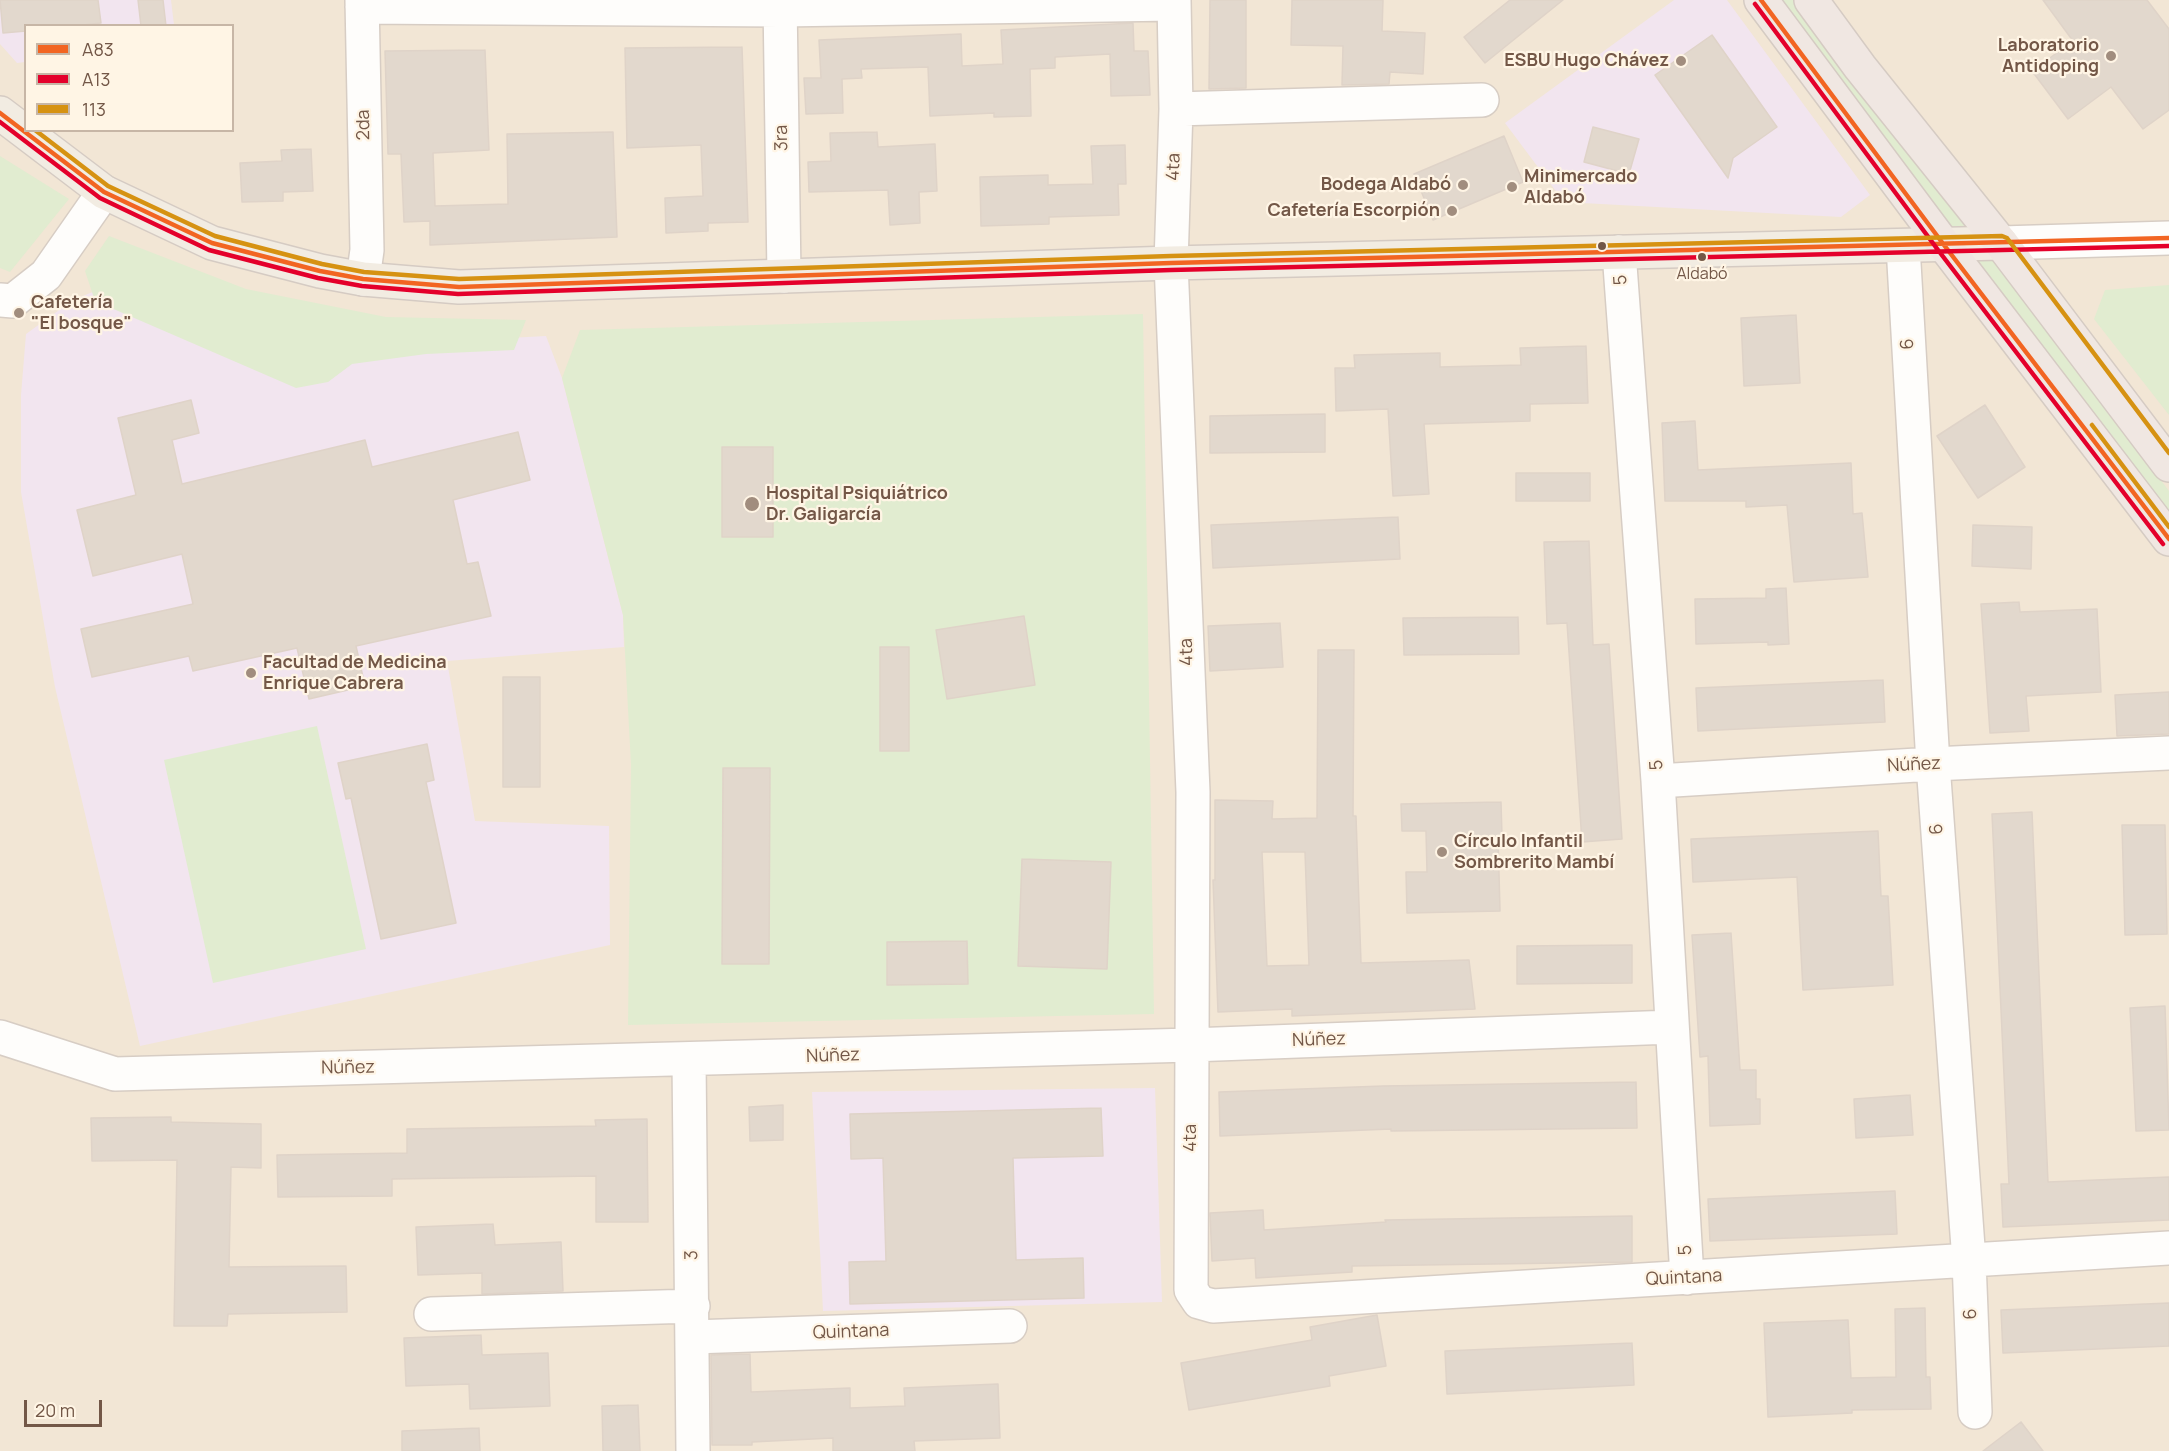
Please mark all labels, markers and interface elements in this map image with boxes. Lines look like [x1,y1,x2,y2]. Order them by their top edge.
legend [24,24,234,132]
place label: Laboratorio Antidoping [1998,35,2099,78]
text: A83 [82,37,114,61]
marker: Laboratorio Antidoping [2104,49,2118,63]
place label: ESBU Hugo Chávez [1504,50,1669,72]
marker: ESBU Hugo Chávez [1674,54,1688,68]
text: A13 [82,67,110,91]
text: 113 [82,97,106,121]
street label: 2da [353,109,375,141]
street label: 3ra [771,125,793,151]
street label: 4ta [1163,153,1185,181]
place label: Minimercado Aldabó [1524,166,1637,208]
place label: Bodega Aldabó [1321,174,1451,196]
marker: Bodega Aldabó [1456,178,1470,192]
marker: Minimercado Aldabó [1505,180,1519,194]
place label: Cafetería Escorpión [1268,200,1440,222]
marker: Cafetería Escorpión [1445,204,1459,218]
unlabelled marker [1596,240,1608,252]
marker: Aldabó [1696,251,1708,263]
place label: Aldabó [1676,265,1728,285]
street label: 5 [1610,274,1632,286]
place label: Cafetería "El bosque" [31,292,132,334]
marker: Cafetería "El bosque" [12,306,26,320]
street label: 6 [1897,338,1919,350]
place label: Hospital Psiquiátrico Dr. Galigarcía [766,483,948,526]
marker: Hospital Psiquiátrico Dr. Galigarcía [743,495,761,513]
street label: 4ta [1176,638,1198,666]
place label: Facultad de Medicina Enrique Cabrera [263,652,447,694]
marker: Facultad de Medicina Enrique Cabrera [244,666,258,680]
street label: Núñez [1887,753,1941,777]
street label: 5 [1646,759,1668,771]
street label: 6 [1926,823,1948,835]
place label: Círculo Infantil Sombrerito Mambí [1454,831,1614,874]
marker: Círculo Infantil Sombrerito Mambí [1435,845,1449,859]
street label: Núñez [1292,1028,1346,1052]
street label: Núñez [806,1044,860,1068]
street label: Núñez [321,1057,375,1079]
street label: 4ta [1180,1124,1202,1152]
street label: 5 [1675,1244,1697,1256]
street label: 3 [681,1250,703,1260]
street label: Quintana [1645,1265,1723,1291]
street label: 6 [1960,1308,1982,1320]
street label: Quintana [812,1320,890,1344]
scale bar [27,1388,105,1426]
text: 20 m [35,1398,75,1422]

